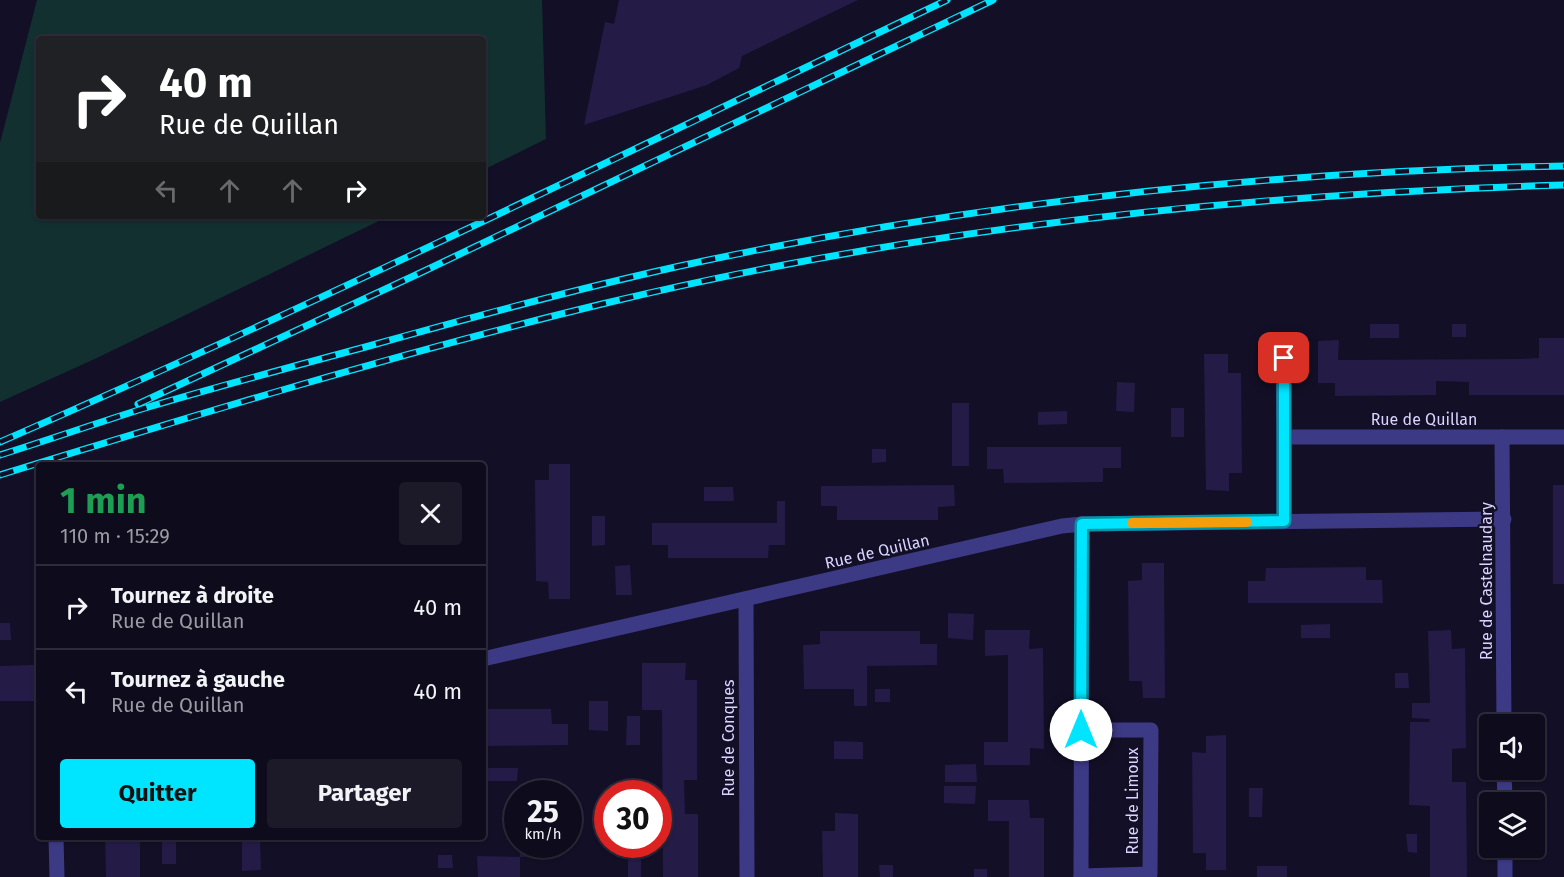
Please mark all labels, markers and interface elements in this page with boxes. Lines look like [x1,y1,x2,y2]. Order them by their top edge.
text: 40 m [159,58,253,108]
icon: right [60,60,138,138]
text: Rue de Quillan [159,109,339,141]
icon: left [150,174,183,207]
icon: ahead [213,174,246,207]
icon: ahead [276,174,309,207]
icon: right [339,174,372,207]
pin [1258,332,1309,383]
icon: arrive [1267,341,1300,374]
street label: Rue de Quillan [1371,410,1477,429]
text: 1 min [60,479,147,523]
button: close [399,482,462,545]
street label: Rue de Castelnaudary [1477,502,1496,660]
text: 110 m · 15:29 [60,524,170,548]
street label: Rue de Quillan [823,530,931,573]
text: Tournez à droite [111,582,274,609]
icon: right [60,591,93,624]
text: 40 m [413,594,462,621]
text: Rue de Quillan [111,609,244,633]
text: Tournez à gauche [111,666,285,693]
icon: left [60,675,93,708]
text: 40 m [413,678,462,705]
street label: Rue de Conques [719,680,738,796]
text: Rue de Quillan [111,693,244,717]
position arrow [1049,698,1113,762]
map controls [1479,714,1545,858]
button: sound [1479,714,1545,780]
street label: Rue de Limoux [1123,747,1142,855]
button: Quitter [60,759,255,828]
button: Partager [267,759,462,828]
speed limit sign: 30 [594,780,672,858]
button: layers [1479,792,1545,858]
text: 25 [527,794,559,830]
text: km/h [524,825,562,843]

